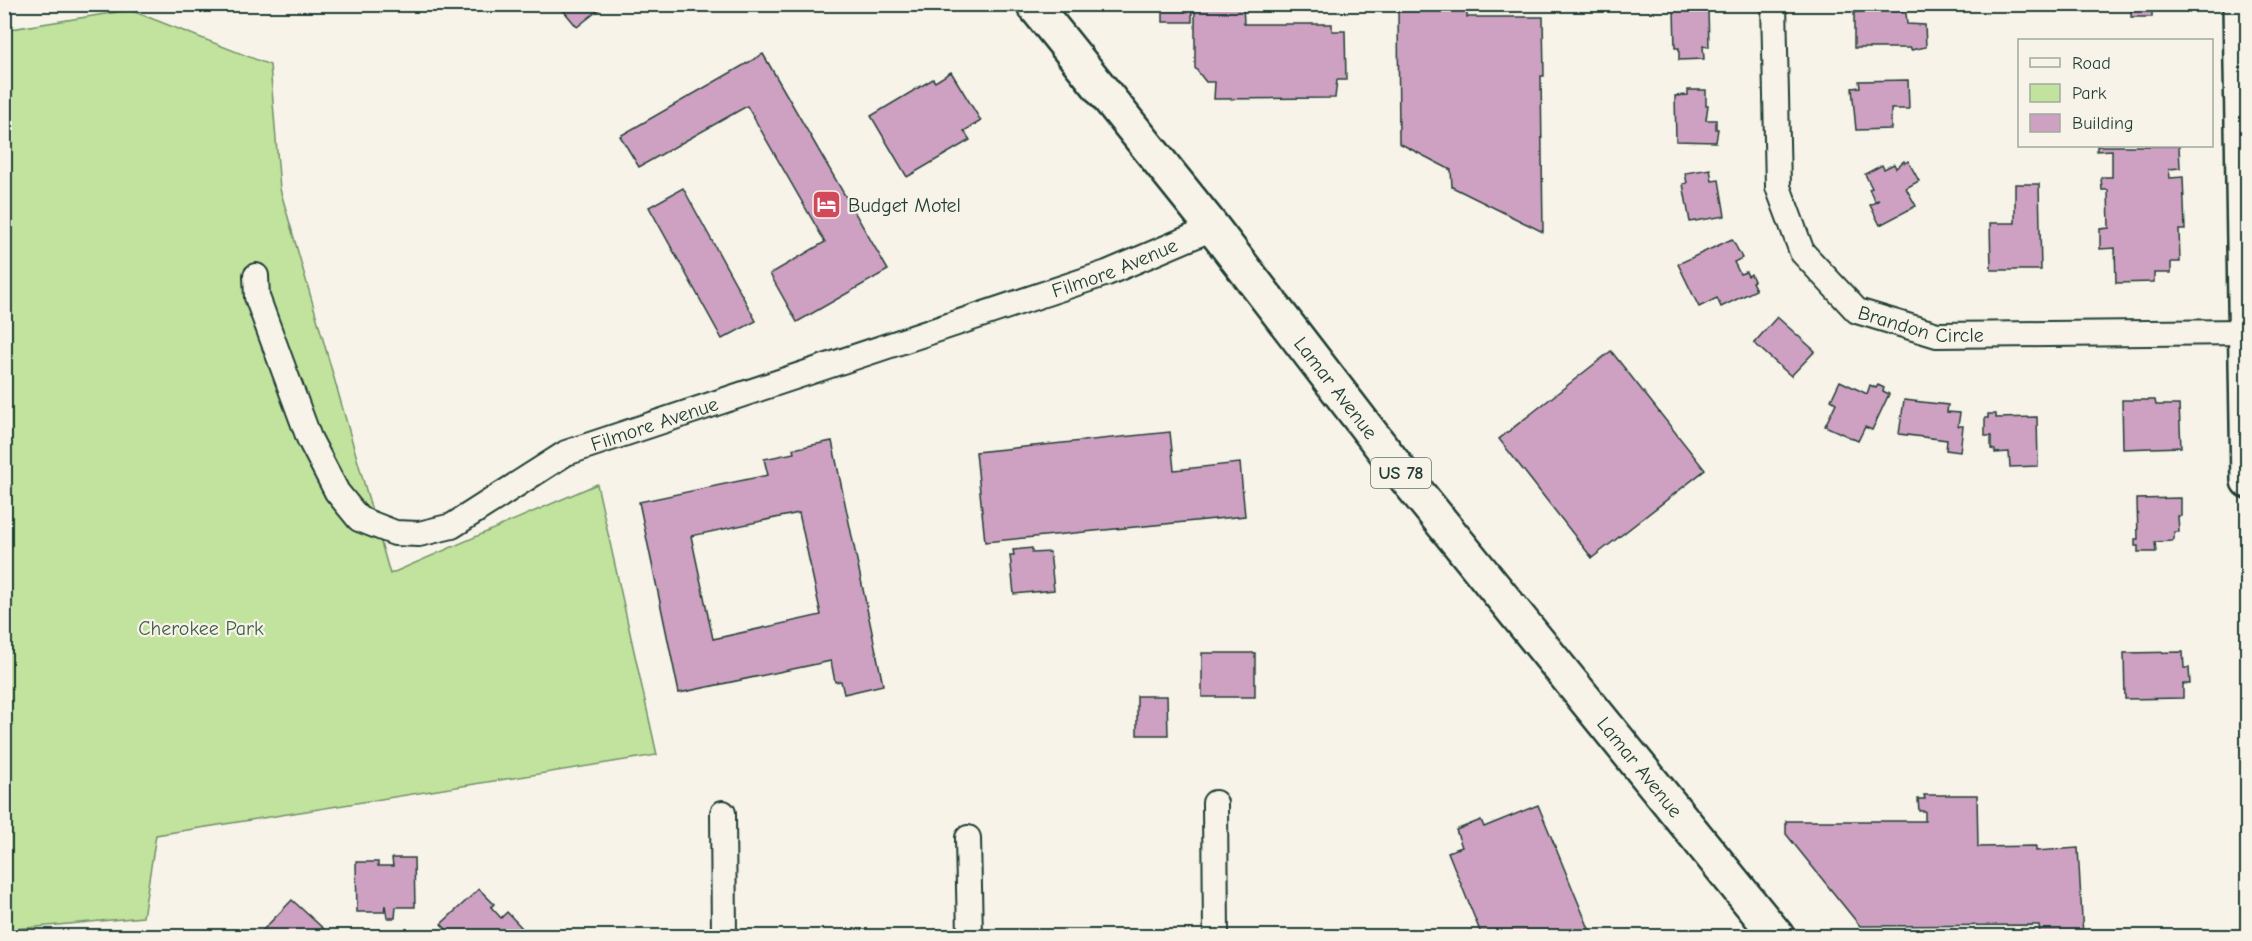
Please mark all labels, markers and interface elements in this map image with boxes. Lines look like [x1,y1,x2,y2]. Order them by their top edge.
legend [2018,39,2213,147]
text: Road [2072,53,2111,74]
text: Park [2072,83,2107,104]
text: Building [2072,113,2134,134]
hotel icon: Budget Motel [811,189,843,221]
place label: Budget Motel [848,194,961,217]
street label: Filmore Avenue [1049,233,1181,302]
street label: Brandon Circle [1855,300,1984,347]
street label: Lamar Avenue [1290,332,1382,443]
street label: Filmore Avenue [588,392,721,456]
road number: US 78 [1371,458,1431,488]
park label: Cherokee Park [138,617,264,640]
street label: Lamar Avenue [1592,712,1687,822]

